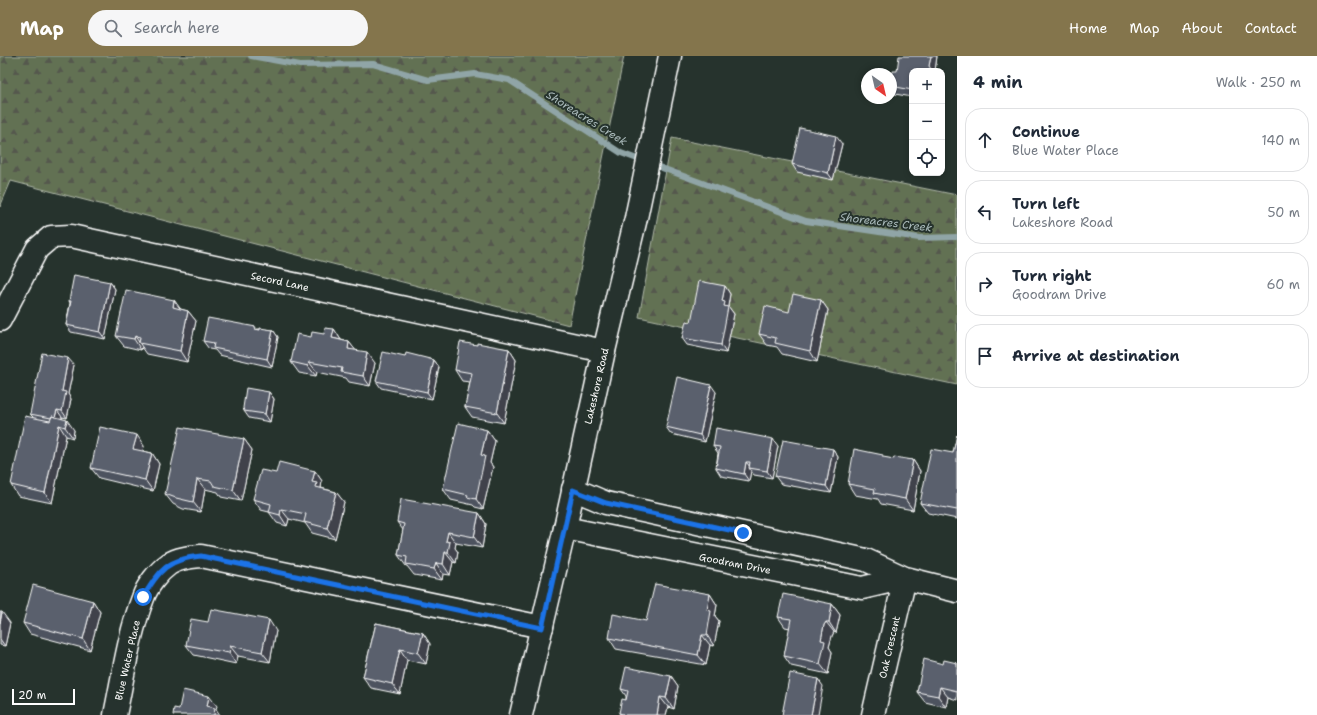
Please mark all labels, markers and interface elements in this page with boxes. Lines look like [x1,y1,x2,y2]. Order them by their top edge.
search box [88,10,368,46]
text: Map [20,16,64,41]
icon: search [102,17,124,39]
text: Search here [134,18,220,38]
text: Home [1069,19,1108,37]
text: Map [1130,19,1160,37]
text: About [1182,19,1223,37]
text: Contact [1245,19,1297,37]
north arrow [861,68,897,104]
map controls [909,68,945,176]
button: + [909,68,945,104]
text: 4 min [973,71,1023,93]
text: Walk · 250 m [1216,74,1301,91]
water label: Shoreacres Creek [543,88,631,150]
button: − [909,104,945,140]
text: Continue [1012,122,1080,142]
icon: ahead [974,129,996,151]
text: 140 m [1261,132,1300,149]
button: locate [909,140,945,176]
text: Blue Water Place [1012,142,1119,159]
text: Turn left [1012,194,1080,214]
icon: left [974,201,996,223]
text: 50 m [1267,204,1300,221]
water label: Shoreacres Creek [839,209,933,236]
text: Lakeshore Road [1012,214,1113,231]
text: Turn right [1012,266,1092,286]
street label: Secord Lane [250,269,311,294]
icon: right [974,273,996,295]
text: 60 m [1267,276,1300,293]
text: Goodram Drive [1012,286,1107,303]
icon: arrive [974,345,996,367]
street label: Lakeshore Road [581,346,612,425]
text: Arrive at destination [1012,346,1180,366]
route end [734,524,752,542]
street label: Goodram Drive [698,550,772,577]
route start [134,588,152,606]
street label: Oak Crescent [876,615,903,680]
street label: Blue Water Place [112,618,143,702]
scale bar [12,687,75,706]
text: 20 m [18,688,46,703]

